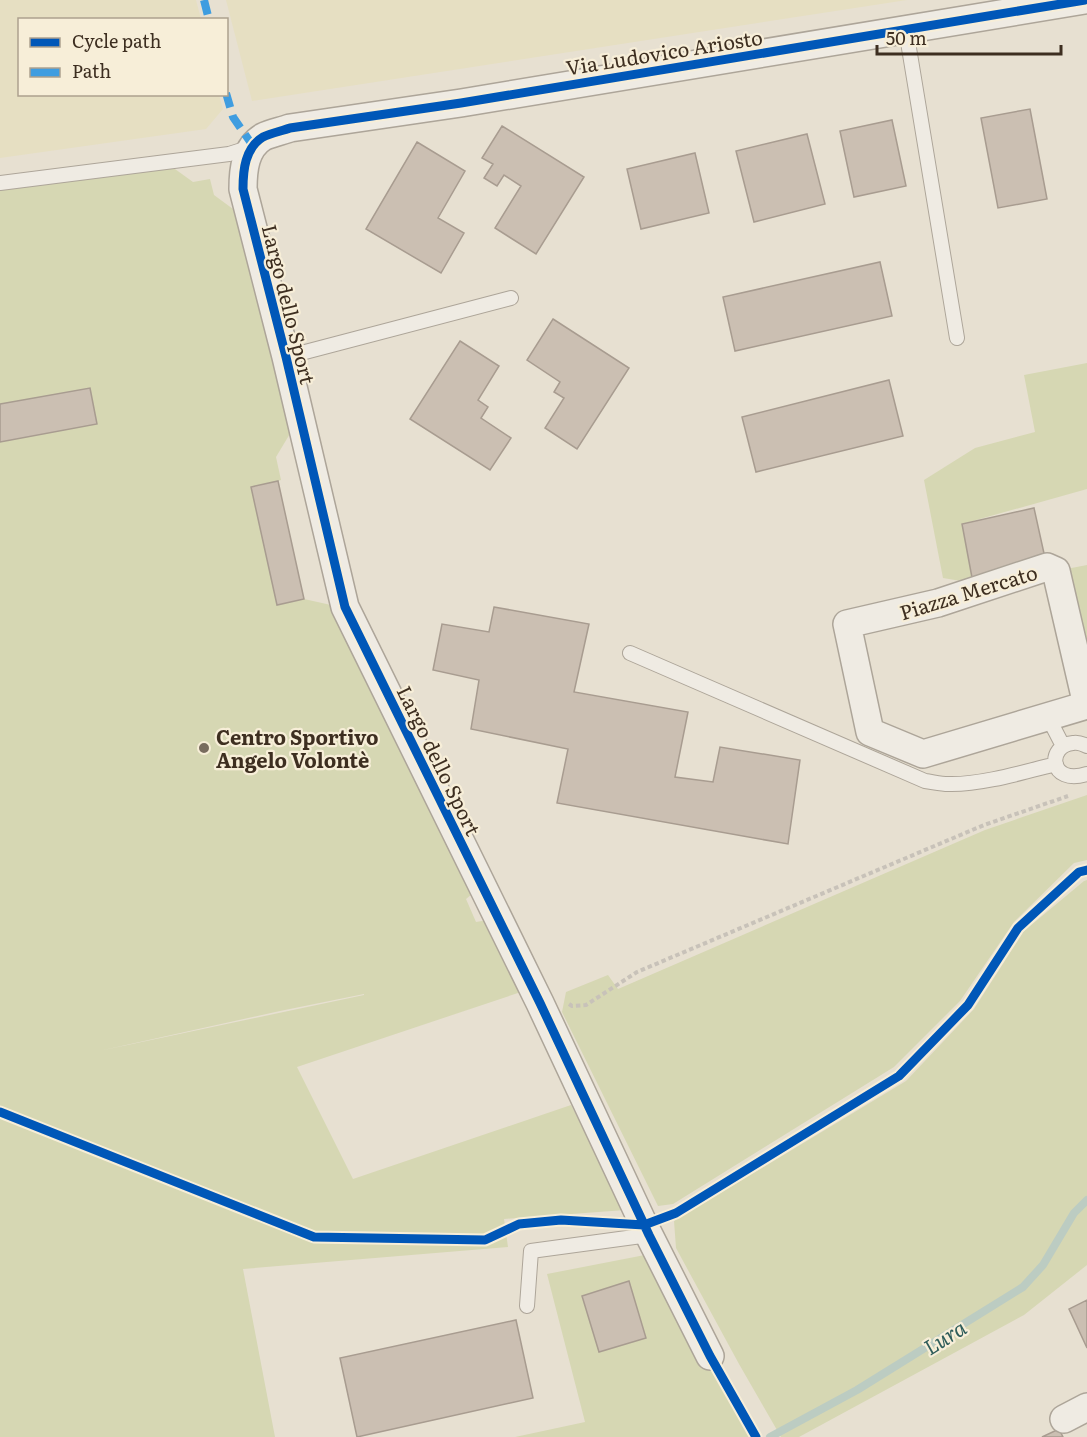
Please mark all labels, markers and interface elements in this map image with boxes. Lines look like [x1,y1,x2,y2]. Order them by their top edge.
legend [18,18,228,96]
scale bar [877,18,1062,56]
street label: Via Ludovico Ariosto [563,21,765,81]
text: 50 m [886,24,927,51]
text: Cycle path [72,27,161,54]
text: Path [72,57,111,84]
street label: Largo dello Sport [256,221,324,387]
street label: Piazza Mercato [895,556,1041,626]
street label: Largo dello Sport [391,680,489,840]
place label: Centro Sportivo Angelo Volontè [216,721,378,774]
marker: Centro Sportivo Angelo Volontè [197,741,211,755]
water label: Lura [917,1311,971,1361]

